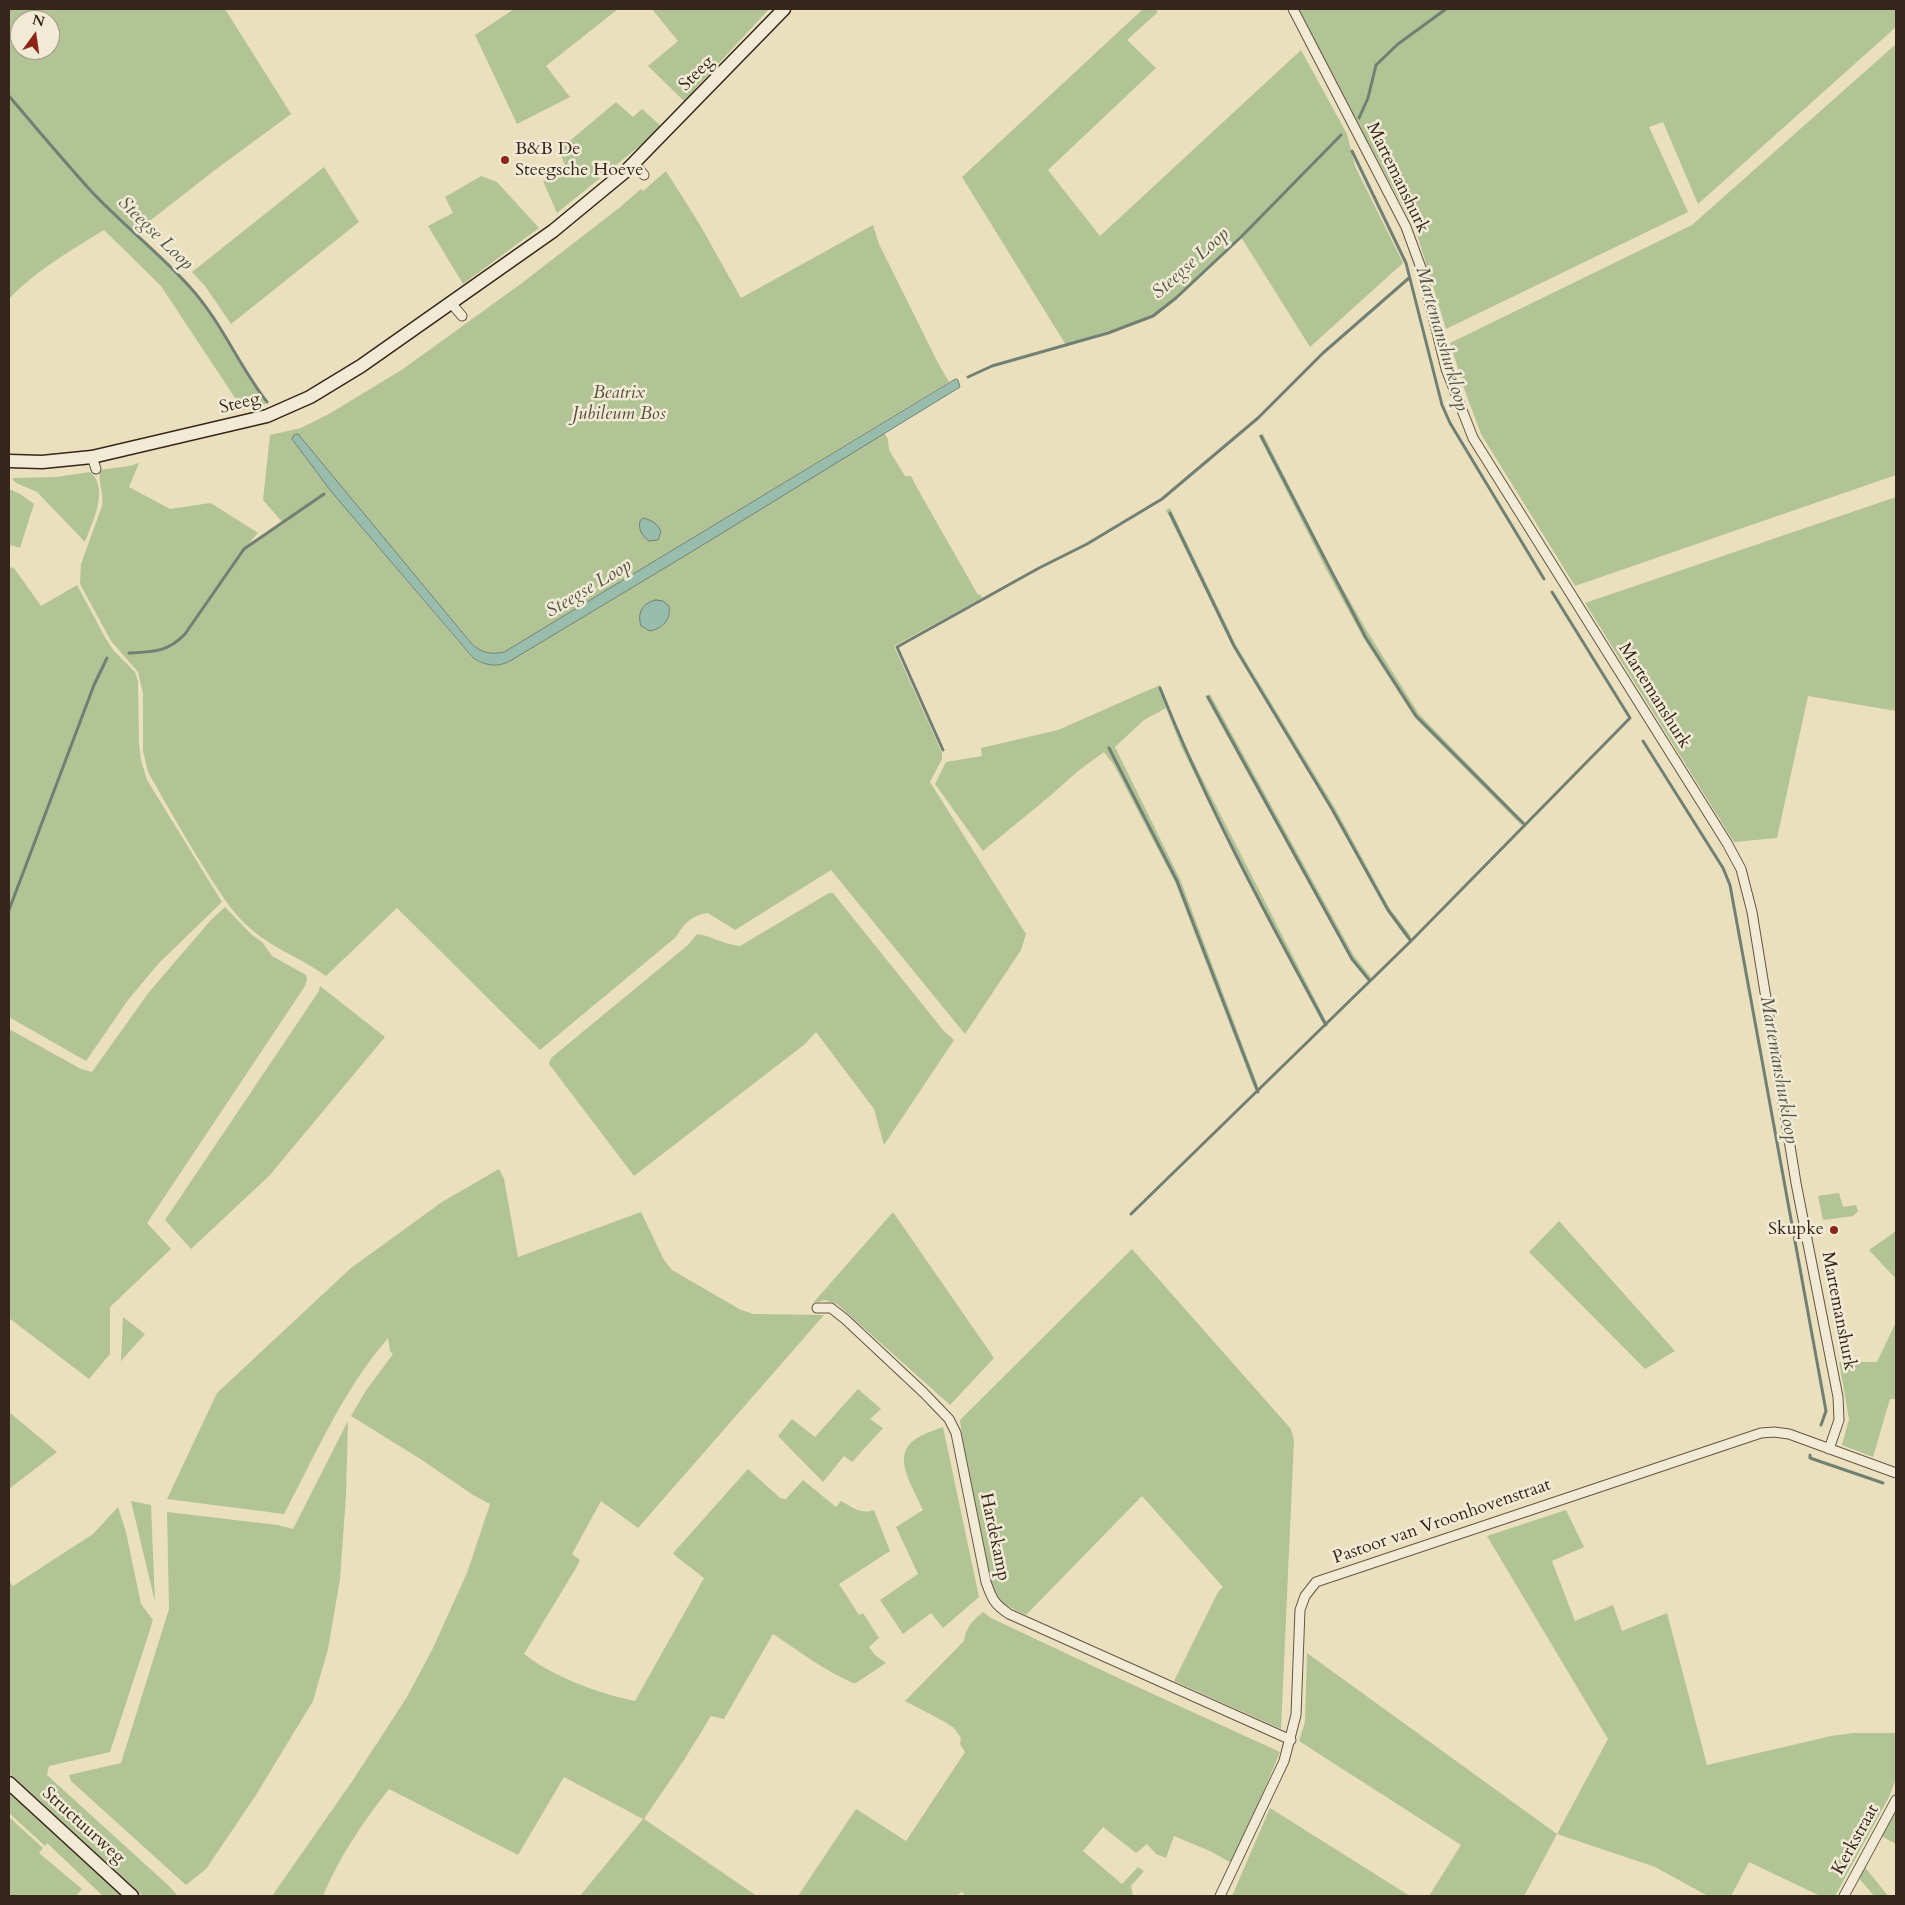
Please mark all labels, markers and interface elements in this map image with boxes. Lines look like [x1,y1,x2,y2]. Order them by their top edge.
north arrow [10,10,60,60]
text: N [30,10,47,32]
street label: Steeg [675,52,719,96]
street label: Martemanshurk [1361,119,1433,237]
place label: B&B De Steegsche Hoeve [515,139,643,182]
marker: B&B De Steegsche Hoeve [499,154,511,166]
water label: Steegse Loop [113,192,197,276]
water label: Steegse Loop [1148,223,1234,305]
water label: Martemanshurkloop [1409,264,1473,414]
park label: Beatrix Jubileum Bos [572,383,666,426]
street label: Steeg [217,389,263,419]
water label: Steegse Loop [542,555,636,623]
street label: Martemanshurk [1613,639,1695,753]
water label: Martemanshurkloop [1754,995,1802,1145]
place label: Skupke [1768,1219,1824,1241]
marker: Skupke [1828,1224,1840,1236]
street label: Martemanshurk [1816,1250,1860,1372]
street label: Pastoor van Vroonhovenstraat [1330,1475,1554,1569]
street label: Hardekamp [974,1491,1014,1583]
street label: Structuurweg [37,1783,129,1869]
street label: Kerkstraat [1828,1801,1884,1879]

